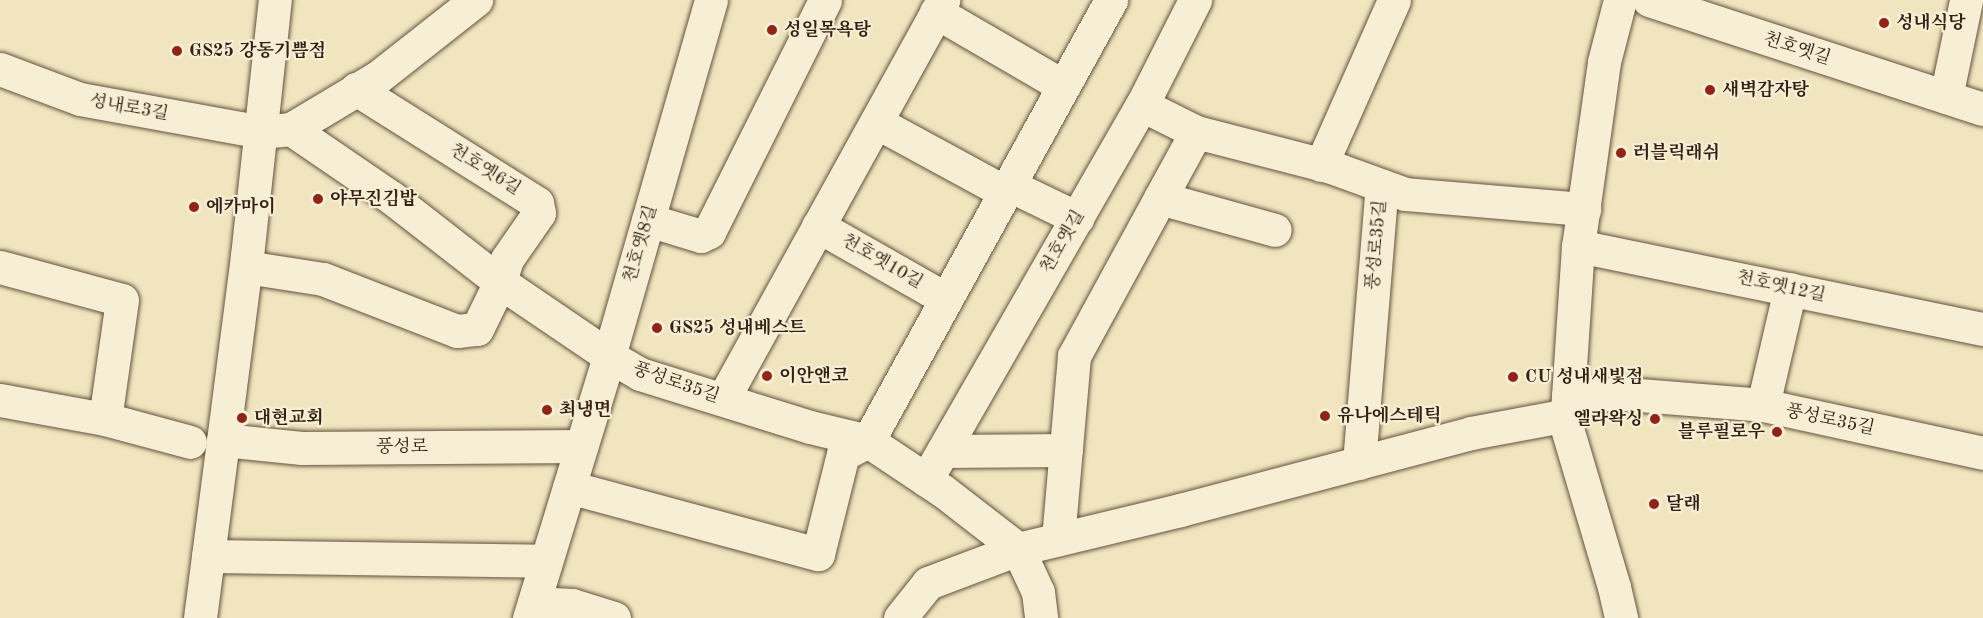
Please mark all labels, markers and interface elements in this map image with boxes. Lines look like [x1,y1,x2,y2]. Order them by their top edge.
place label: 성내식당 [1896,12,1966,34]
marker: 성내식당 [1877,16,1891,30]
place label: 성일목욕탕 [784,19,871,41]
marker: 성일목욕탕 [765,23,779,37]
street label: 천호옛길 [1761,28,1833,70]
place label: GS25 강동기쁨점 [189,40,326,62]
marker: GS25 강동기쁨점 [170,44,184,58]
place label: 새벽감자탕 [1722,79,1809,101]
marker: 새벽감자탕 [1703,83,1717,97]
street label: 성내로3길 [88,90,170,126]
street label: 천호옛6길 [445,140,525,200]
place label: 러블릭래쉬 [1633,142,1720,164]
marker: 러블릭래쉬 [1614,146,1628,160]
place label: 야무진김밥 [330,188,417,210]
marker: 야무진김밥 [311,192,325,206]
place label: 에카마이 [206,196,276,218]
street label: 풍성로35길 [1362,199,1392,291]
marker: 에카마이 [187,200,201,214]
street label: 천호옛8길 [620,203,662,285]
street label: 천호옛길 [1036,206,1090,278]
street label: 천호옛10길 [837,230,927,294]
street label: 천호옛12길 [1735,267,1827,307]
place label: GS25 성내베스트 [669,317,806,339]
marker: GS25 성내베스트 [650,321,664,335]
street label: 풍성로35길 [630,358,722,408]
place label: 이안앤코 [779,365,849,387]
place label: CU 성내새빛점 [1525,366,1643,388]
marker: 이안앤코 [760,369,774,383]
marker: CU 성내새빛점 [1506,370,1520,384]
place label: 최냉면 [559,399,611,421]
street label: 풍성로35길 [1784,400,1876,440]
marker: 최냉면 [540,403,554,417]
place label: 유나에스테틱 [1337,405,1441,427]
place label: 대현교회 [254,407,324,429]
place label: 엘라왁싱 [1573,408,1643,430]
marker: 유나에스테틱 [1318,409,1332,423]
marker: 대현교회 [235,411,249,425]
marker: 엘라왁싱 [1648,412,1662,426]
place label: 블루필로우 [1678,421,1765,443]
marker: 블루필로우 [1770,425,1784,439]
street label: 풍성로 [376,436,428,458]
place label: 달래 [1666,493,1701,515]
marker: 달래 [1647,497,1661,511]

